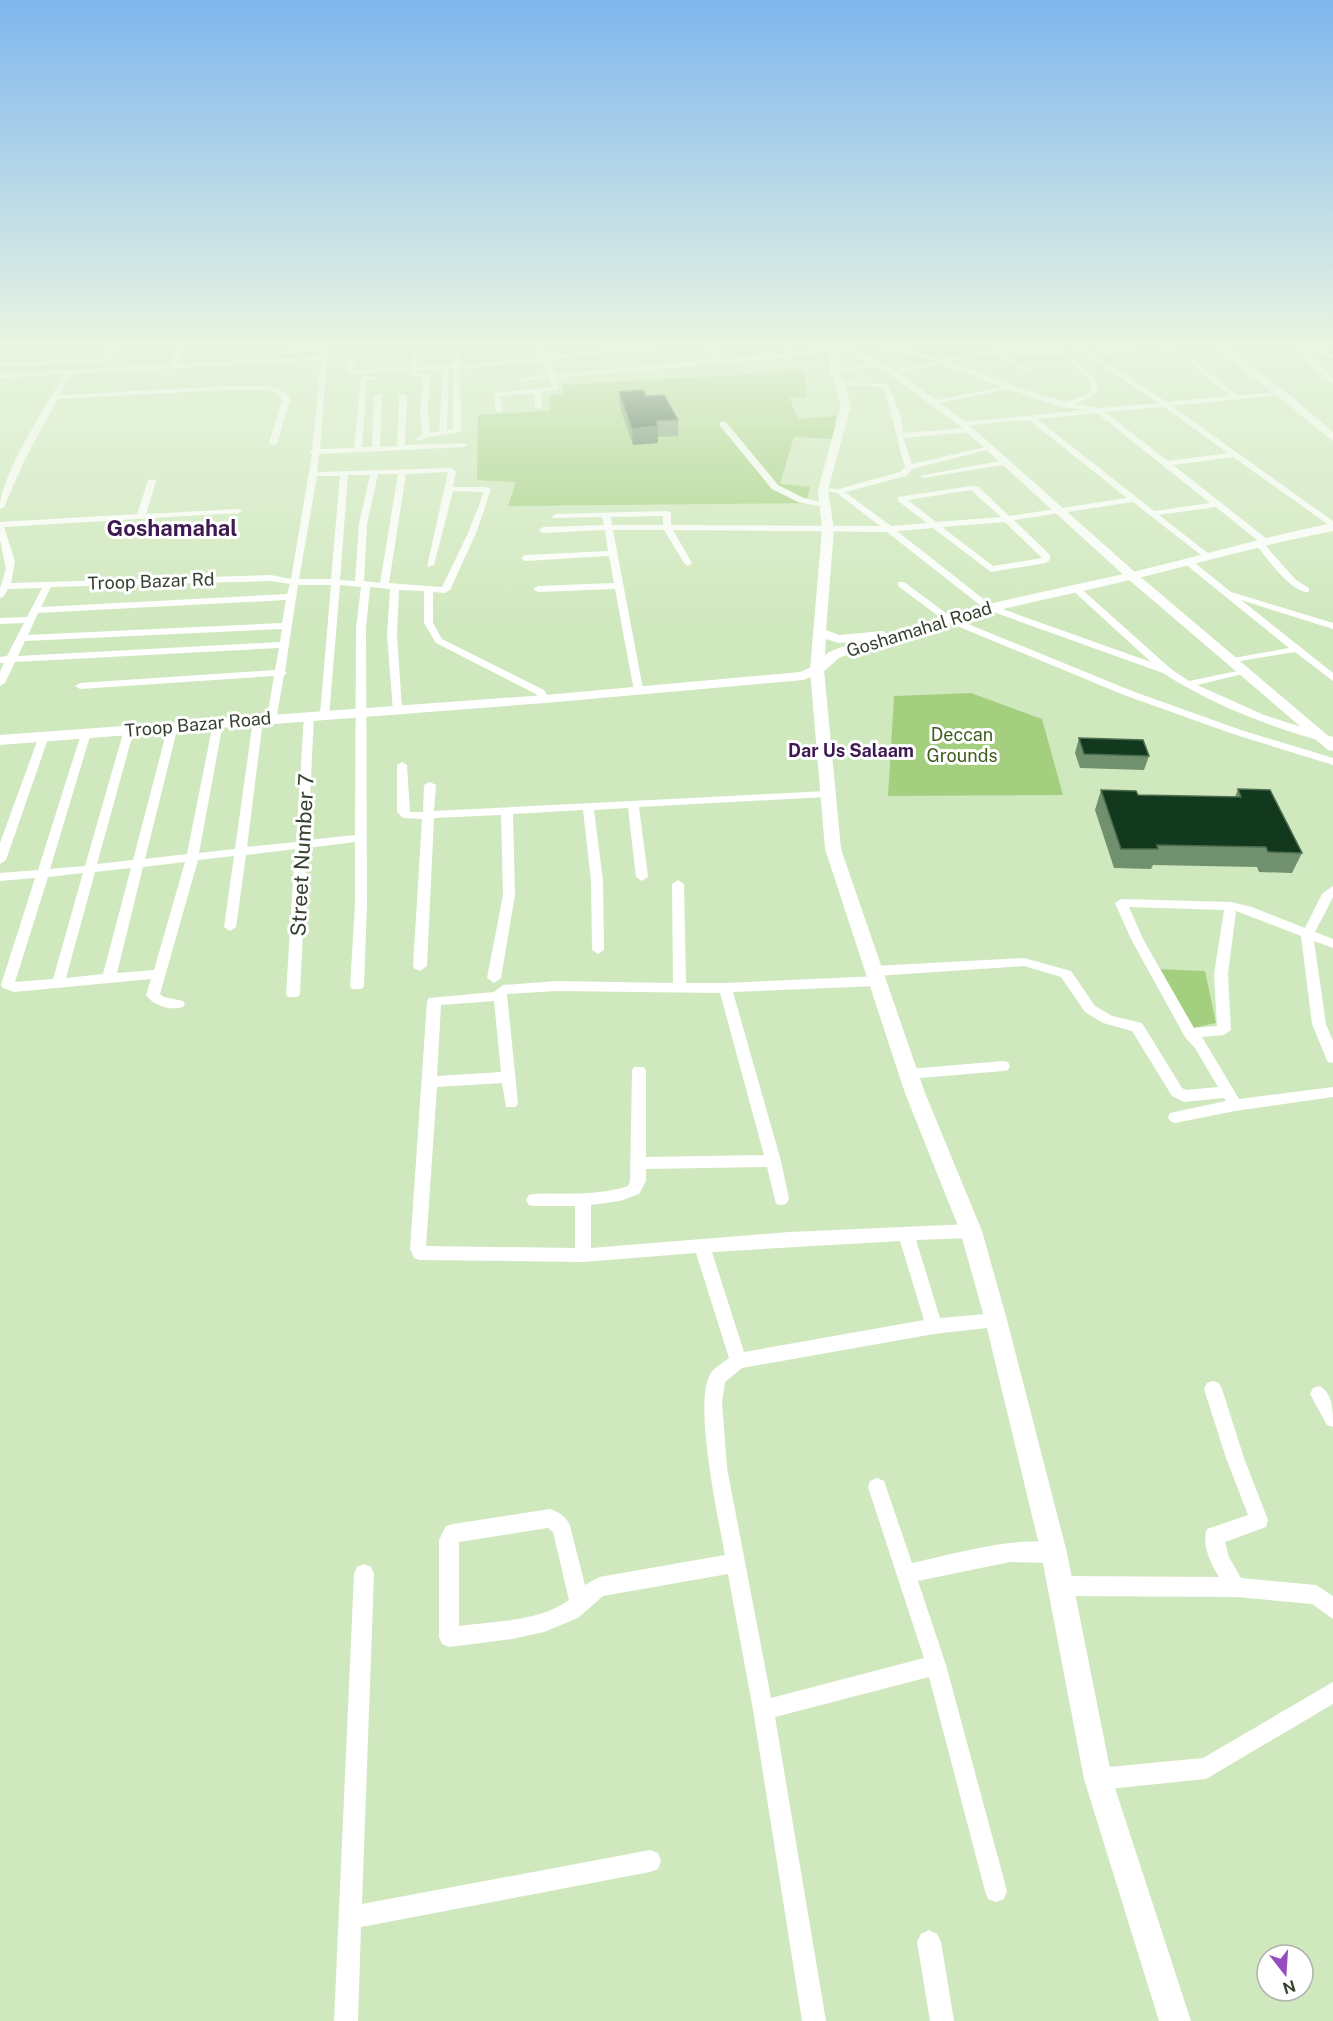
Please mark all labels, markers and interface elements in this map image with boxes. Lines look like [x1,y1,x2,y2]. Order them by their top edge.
district label: Goshamahal [106,515,238,541]
street label: Troop Bazar Rd [87,568,215,594]
street label: Goshamahal Road [844,597,994,661]
street label: Troop Bazar Road [124,707,272,741]
park label: Deccan Grounds [926,724,998,766]
district label: Dar Us Salaam [788,740,914,761]
street label: Street Number 7 [285,773,319,937]
north arrow [1255,1943,1315,2003]
text: N [1280,1976,1298,1998]

